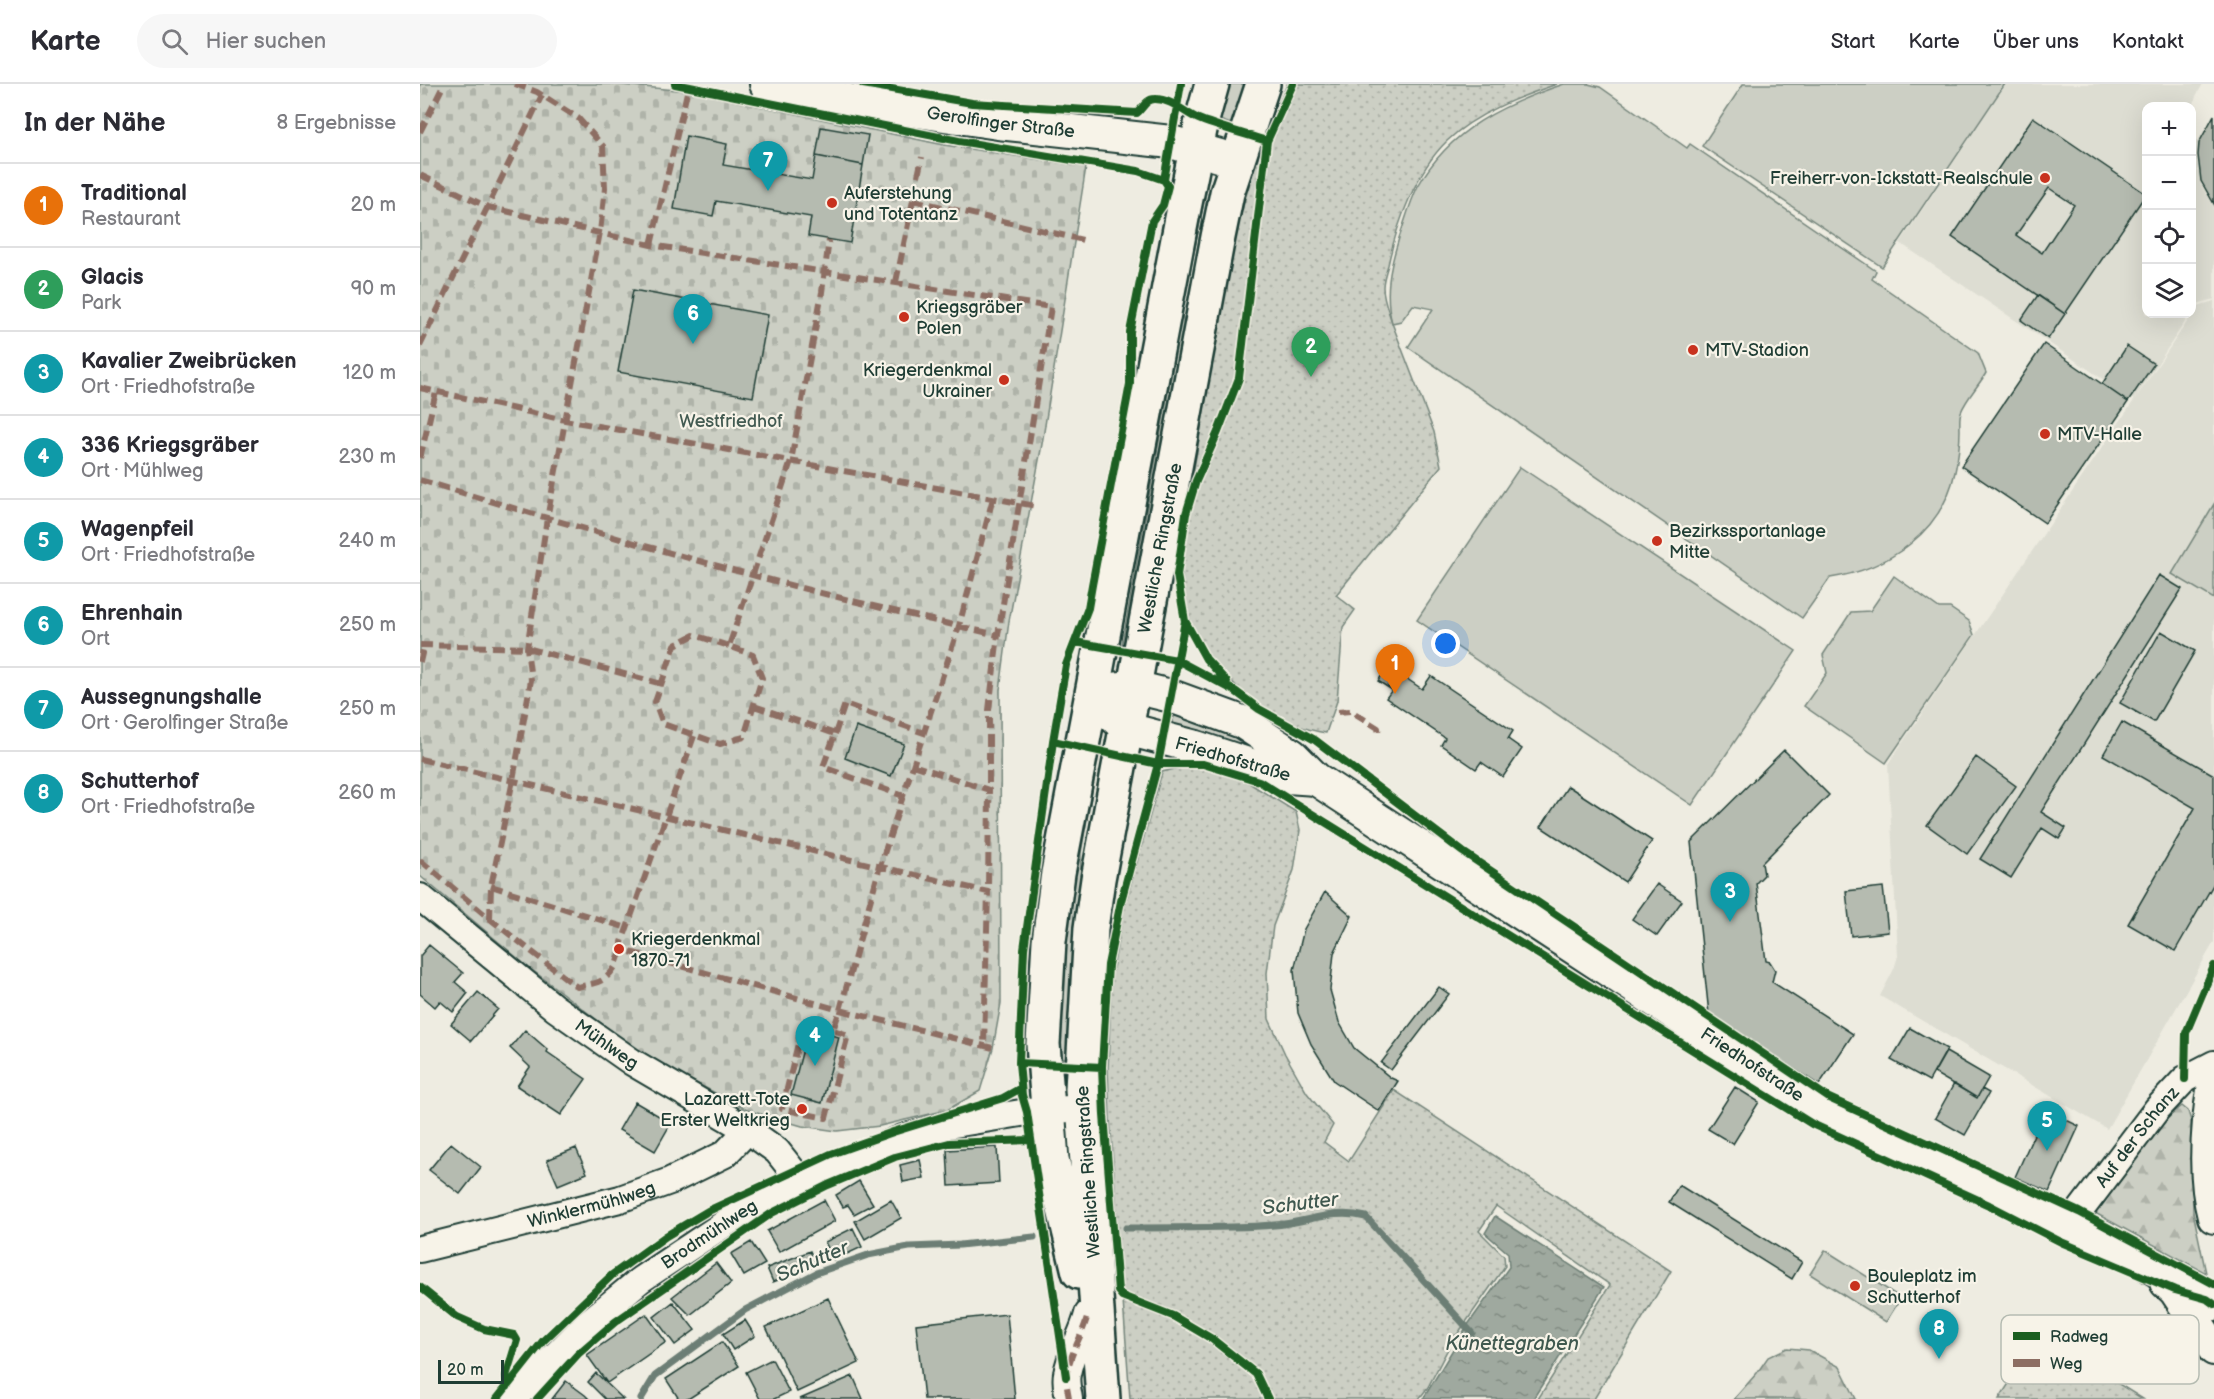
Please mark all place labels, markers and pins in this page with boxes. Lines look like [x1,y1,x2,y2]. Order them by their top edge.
pin: 7 [748,141,788,191]
place label: Freiherr-von-Ickstatt-Realschule [1770,168,2033,189]
marker: Freiherr-von-Ickstatt-Realschule [2038,171,2052,185]
place label: Auferstehung und Totentanz [844,183,958,225]
marker: Auferstehung und Totentanz [825,196,839,210]
pin: 6 [674,294,712,344]
place label: Kriegsgräber Polen [916,297,1023,339]
marker: Kriegsgräber Polen [897,310,911,324]
pin: 2 [1292,328,1330,377]
place label: MTV-Stadion [1705,340,1809,361]
marker: MTV-Stadion [1686,343,1700,357]
place label: Kriegerdenkmal Ukrainer [863,360,993,402]
marker: Kriegerdenkmal Ukrainer [997,373,1011,387]
place label: MTV-Halle [2057,424,2142,445]
marker: MTV-Halle [2038,427,2052,441]
place label: Bezirkssportanlage Mitte [1669,521,1826,563]
marker: Bezirkssportanlage Mitte [1650,534,1664,548]
pin: 1 [1376,644,1414,694]
pin: 3 [1710,872,1750,922]
place label: Kriegerdenkmal 1870-71 [631,929,760,971]
marker: Kriegerdenkmal 1870-71 [612,942,626,956]
pin: 4 [796,1016,834,1066]
place label: Lazarett-Tote Erster Weltkrieg [660,1089,790,1131]
marker: Lazarett-Tote Erster Weltkrieg [795,1102,809,1116]
pin: 5 [2028,1102,2066,1151]
place label: Bouleplatz im Schutterhof [1867,1266,1977,1308]
marker: Bouleplatz im Schutterhof [1848,1279,1862,1293]
pin: 8 [1920,1310,1958,1359]

